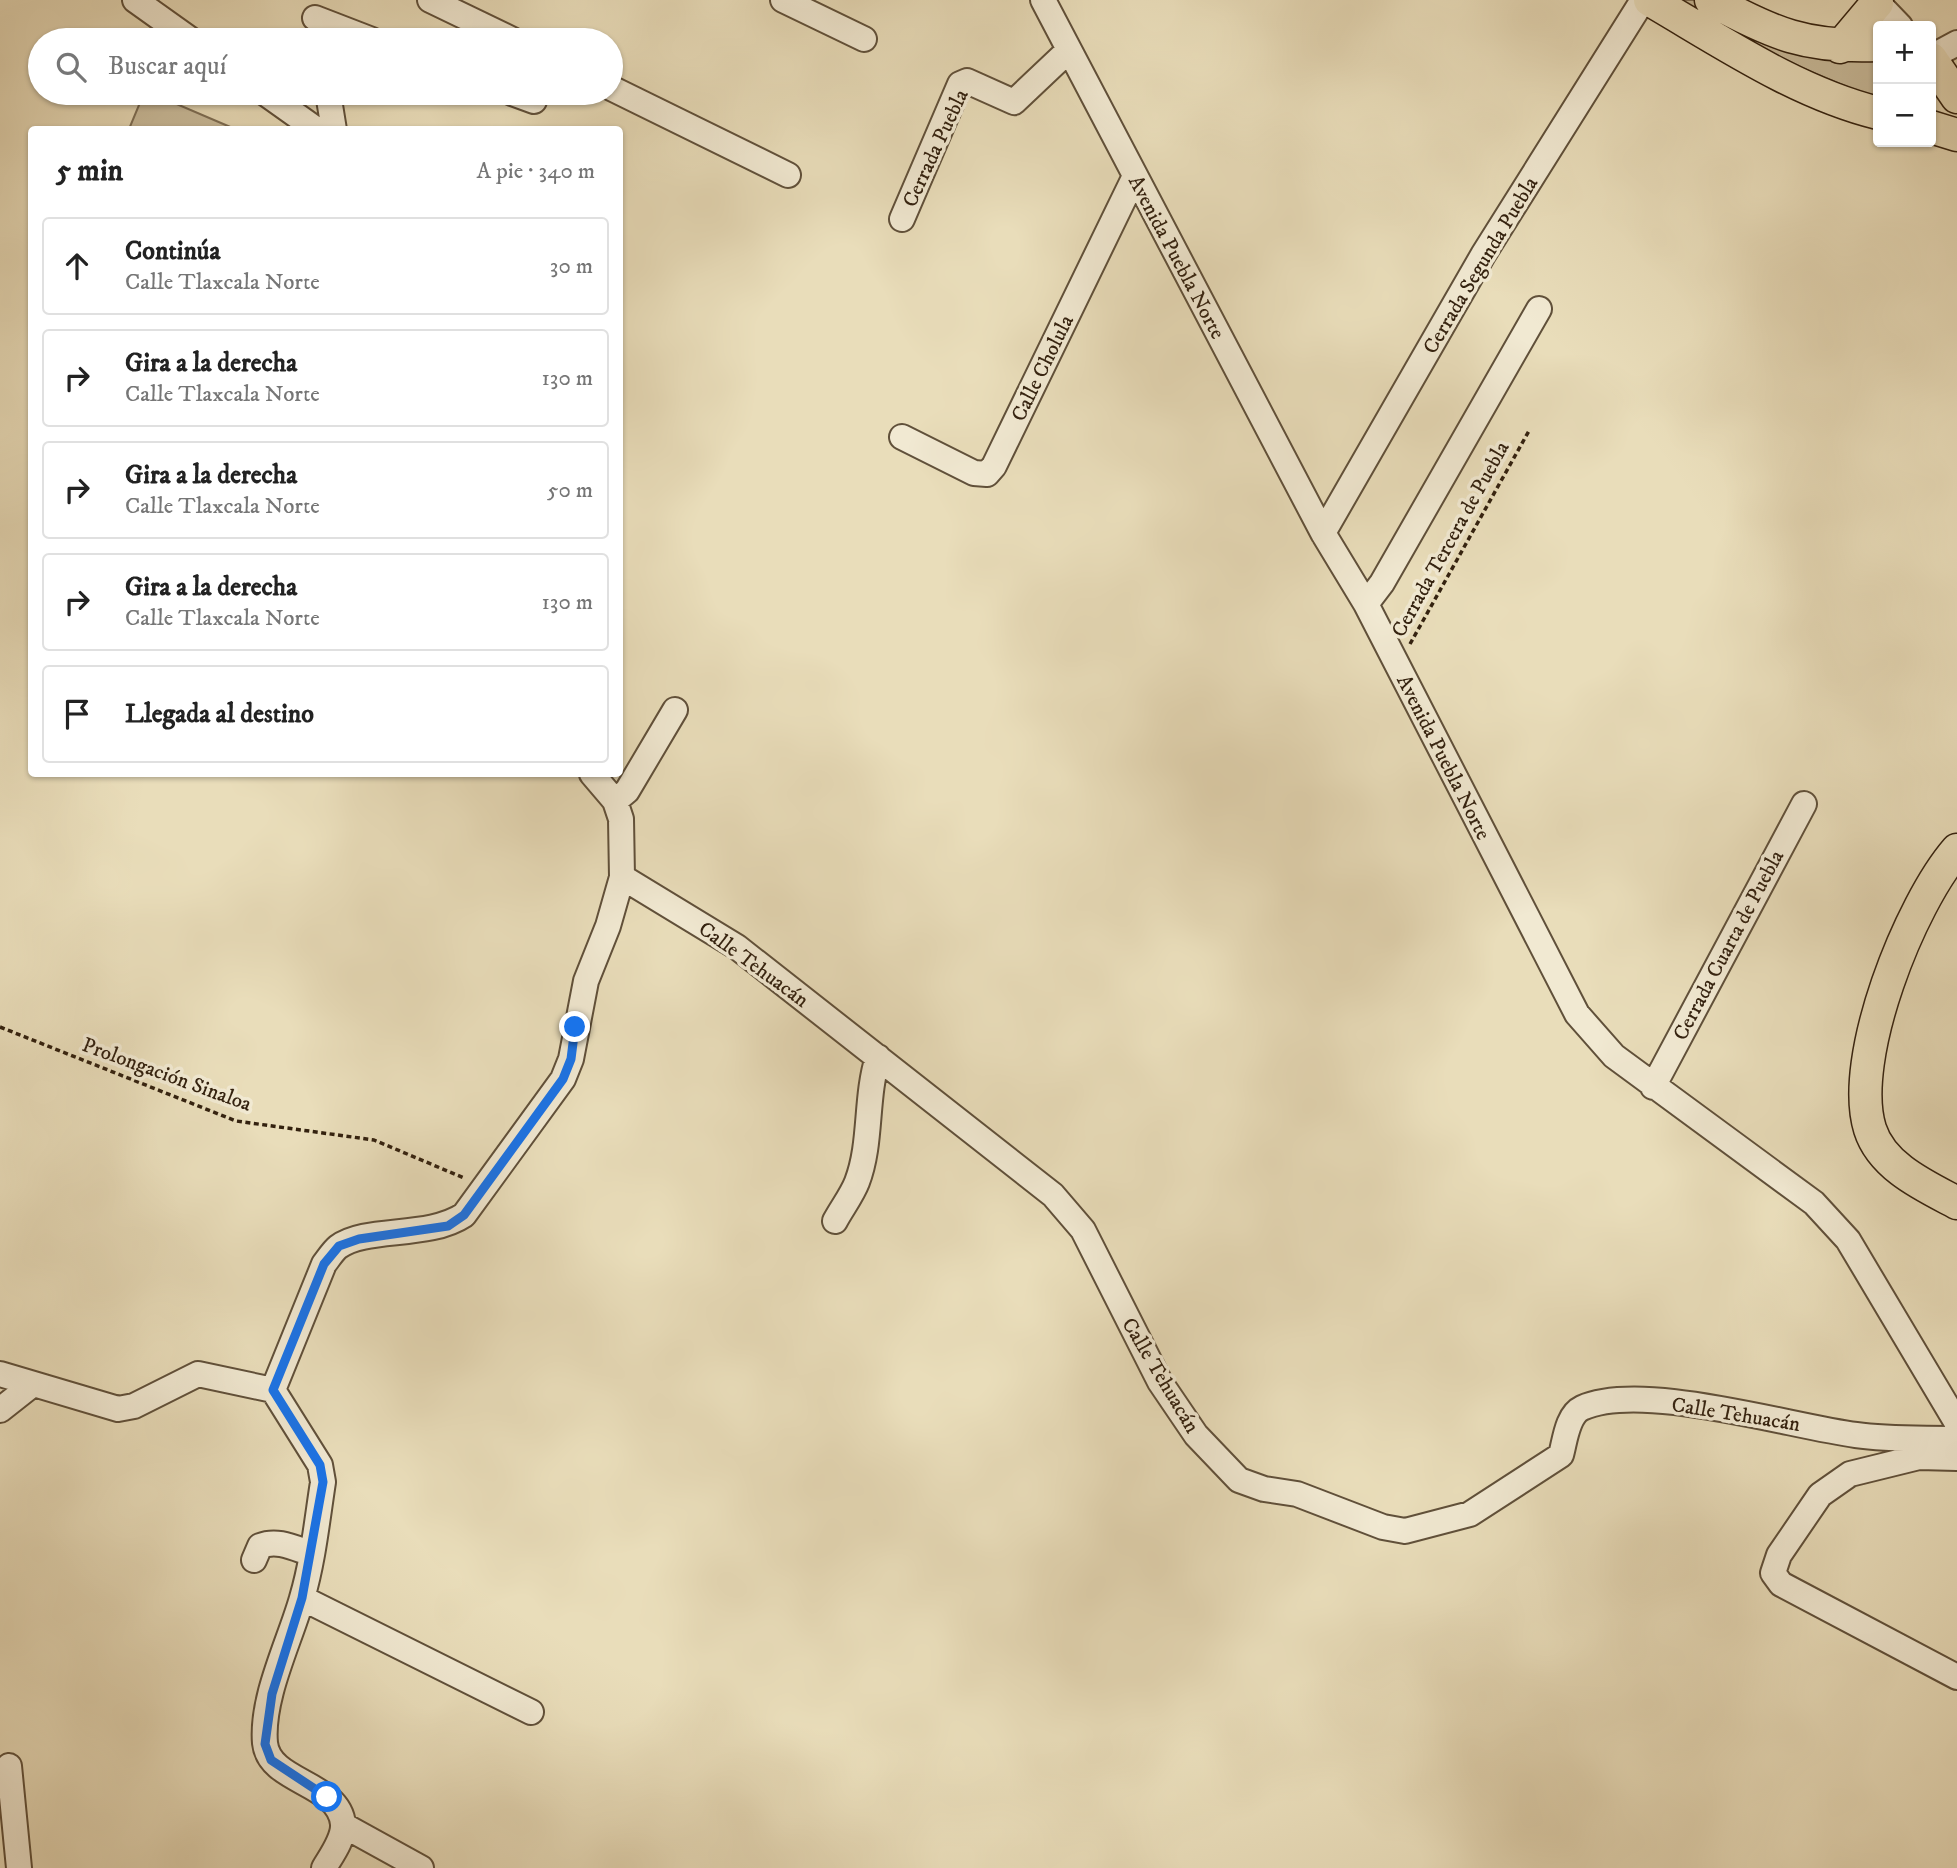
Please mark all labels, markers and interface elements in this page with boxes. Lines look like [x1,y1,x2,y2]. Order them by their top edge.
map controls [1873,21,1936,147]
button: + [1873,21,1936,84]
search box [28,28,623,105]
icon: search [52,48,90,86]
text: Buscar aquí [108,50,226,83]
button: − [1873,84,1936,147]
street label: Cerrada Puebla [897,85,975,212]
text: 5 min [56,153,123,190]
text: A pie · 340 m [477,157,595,186]
street label: Avenida Puebla Norte [1122,171,1230,344]
street label: Cerrada Segunda Puebla [1418,172,1544,359]
text: Continúa [125,235,220,268]
icon: ahead [58,247,96,285]
text: 30 m [550,252,593,281]
text: Calle Tlaxcala Norte [125,268,320,297]
street label: Calle Cholula [1006,311,1080,426]
text: Gira a la derecha [125,347,297,380]
icon: right [58,359,96,397]
text: 130 m [541,364,593,393]
text: Calle Tlaxcala Norte [125,380,320,409]
street label: Cerrada Tercera de Puebla [1386,437,1516,642]
text: Gira a la derecha [125,459,297,492]
icon: right [58,471,96,509]
text: 50 m [547,476,593,505]
text: Calle Tlaxcala Norte [125,492,320,521]
text: Gira a la derecha [125,571,297,604]
icon: right [58,583,96,621]
text: 130 m [541,588,593,617]
text: Calle Tlaxcala Norte [125,604,320,633]
street label: Avenida Puebla Norte [1390,671,1496,845]
icon: arrive [58,695,96,733]
text: Llegada al destino [125,698,314,731]
street label: Cerrada Cuarta de Puebla [1668,846,1790,1045]
street label: Calle Tehuacán [693,916,814,1014]
route end [559,1011,590,1042]
street label: Prolongación Sinaloa [78,1032,255,1118]
street label: Calle Tehuacán [1116,1313,1205,1438]
street label: Calle Tehuacán [1670,1392,1802,1438]
route start [311,1781,342,1812]

